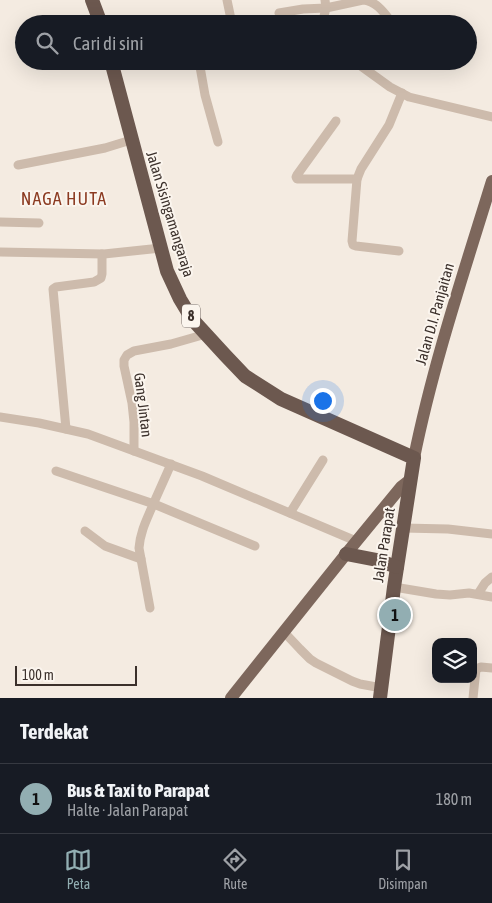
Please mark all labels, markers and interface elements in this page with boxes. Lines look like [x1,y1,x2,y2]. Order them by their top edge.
search box [15,15,477,70]
icon: search [33,29,61,57]
text: Cari di sini [73,32,144,54]
street label: Jalan Sisingamangaraja [143,149,198,279]
district label: NAGA HUTA [21,188,107,209]
street label: Jalan D.I. Panjaitan [412,261,457,367]
road number: 8 [182,304,200,328]
street label: Gang Jintan [131,372,156,438]
your location [310,388,336,414]
street label: Jalan Parapat [369,506,398,584]
pin: 1 [379,596,411,634]
map controls [432,638,477,683]
button: layers [432,638,477,683]
scale bar [15,663,138,686]
text: 100 m [22,667,54,683]
text: Terdekat [20,719,88,743]
text: Bus & Taxi to Parapat [67,779,209,801]
text: 1 [32,790,40,808]
text: 180 m [436,790,472,808]
text: Halte · Jalan Parapat [67,801,188,819]
tab: Peta [64,846,92,892]
tab: Rute [221,846,249,892]
tab: Disimpan [378,846,428,892]

